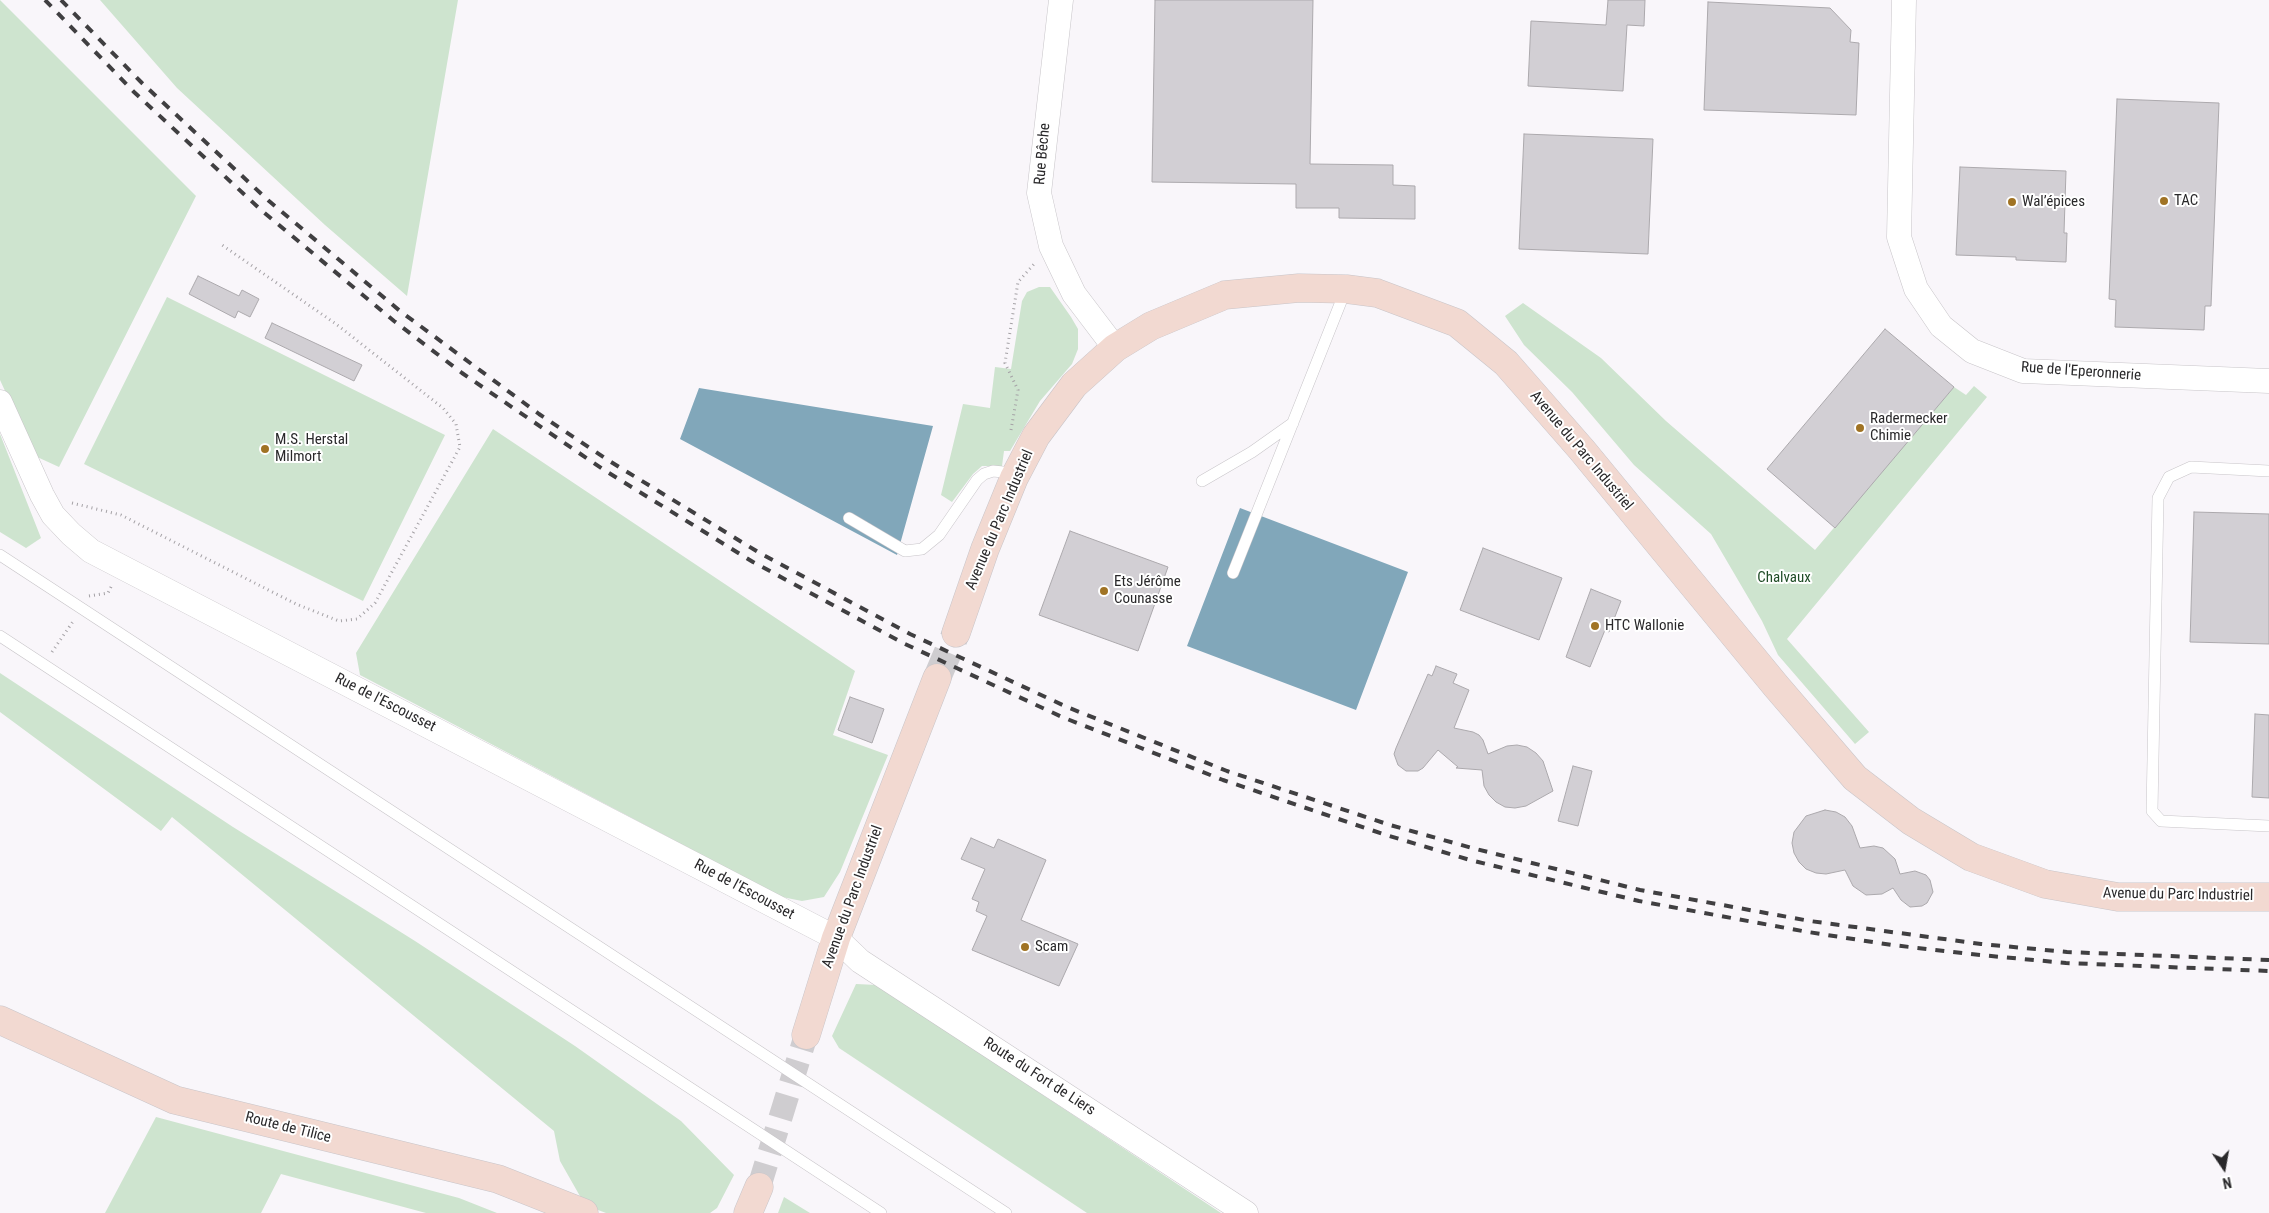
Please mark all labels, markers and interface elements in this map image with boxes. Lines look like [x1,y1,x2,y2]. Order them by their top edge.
street label: Rue Bêche [1031,122,1055,186]
place label: TAC [2174,192,2198,210]
place label: Wal’épices [2022,193,2085,211]
marker: TAC [2158,195,2170,207]
marker: Wal’épices [2006,196,2018,208]
street label: Rue de l'Eperonnerie [2020,359,2142,385]
street label: Avenue du Parc Industriel [1526,388,1636,514]
place label: Radermecker Chimie [1870,410,1948,445]
marker: Radermecker Chimie [1854,422,1866,434]
place label: M.S. Herstal Milmort [275,431,348,466]
marker: M.S. Herstal Milmort [259,443,271,455]
street label: Avenue du Parc Industriel [962,447,1038,593]
park label: Chalvaux [1757,569,1811,587]
place label: Ets Jérôme Counasse [1114,573,1181,608]
marker: Ets Jérôme Counasse [1098,585,1110,597]
place label: HTC Wallonie [1605,617,1684,635]
marker: HTC Wallonie [1589,620,1601,632]
street label: Rue de l'Escousset [332,670,438,736]
street label: Avenue du Parc Industriel [819,823,887,971]
street label: Rue de l'Escousset [691,856,797,924]
street label: Avenue du Parc Industriel [2103,885,2253,905]
place label: Scam [1035,938,1068,956]
marker: Scam [1019,941,1031,953]
street label: Route du Fort de Liers [980,1034,1098,1120]
street label: Route de Tilice [243,1109,333,1147]
north arrow [2199,1143,2249,1193]
text: N [2221,1174,2233,1191]

